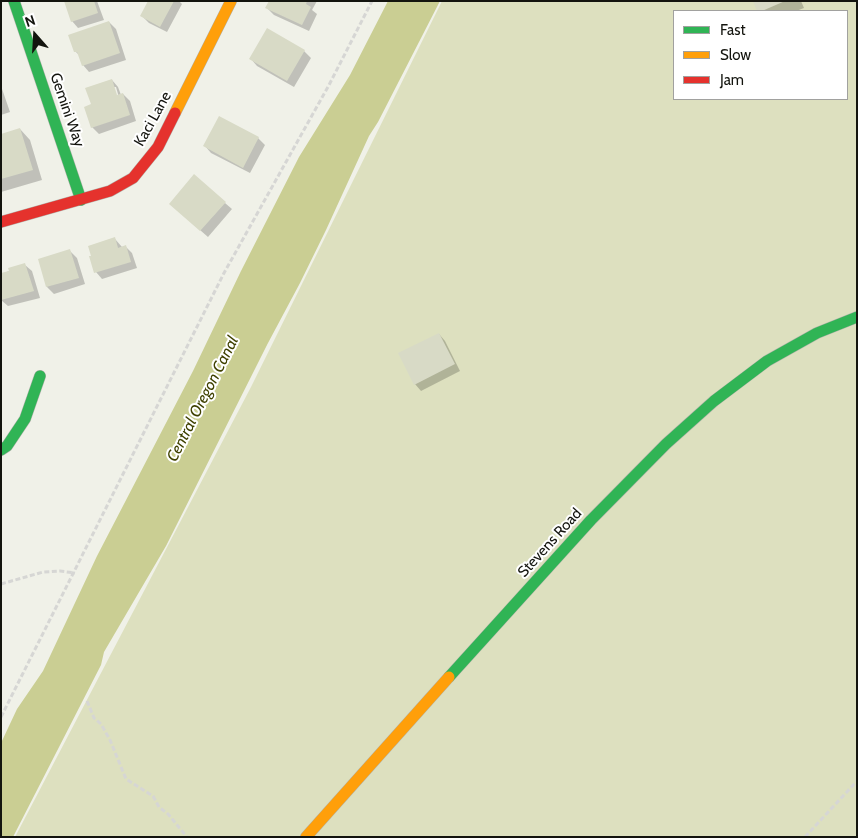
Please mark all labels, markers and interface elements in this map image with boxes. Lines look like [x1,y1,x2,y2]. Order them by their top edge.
north arrow [10,10,60,60]
legend [673,10,848,100]
text: N [23,11,38,31]
text: Fast [720,21,745,39]
text: Slow [720,46,751,64]
street label: Gemini Way [46,71,88,149]
text: Jam [720,71,744,89]
street label: Kaci Lane [131,88,175,150]
water label: Central Oregon Canal [163,333,243,465]
street label: Stevens Road [514,505,586,581]

